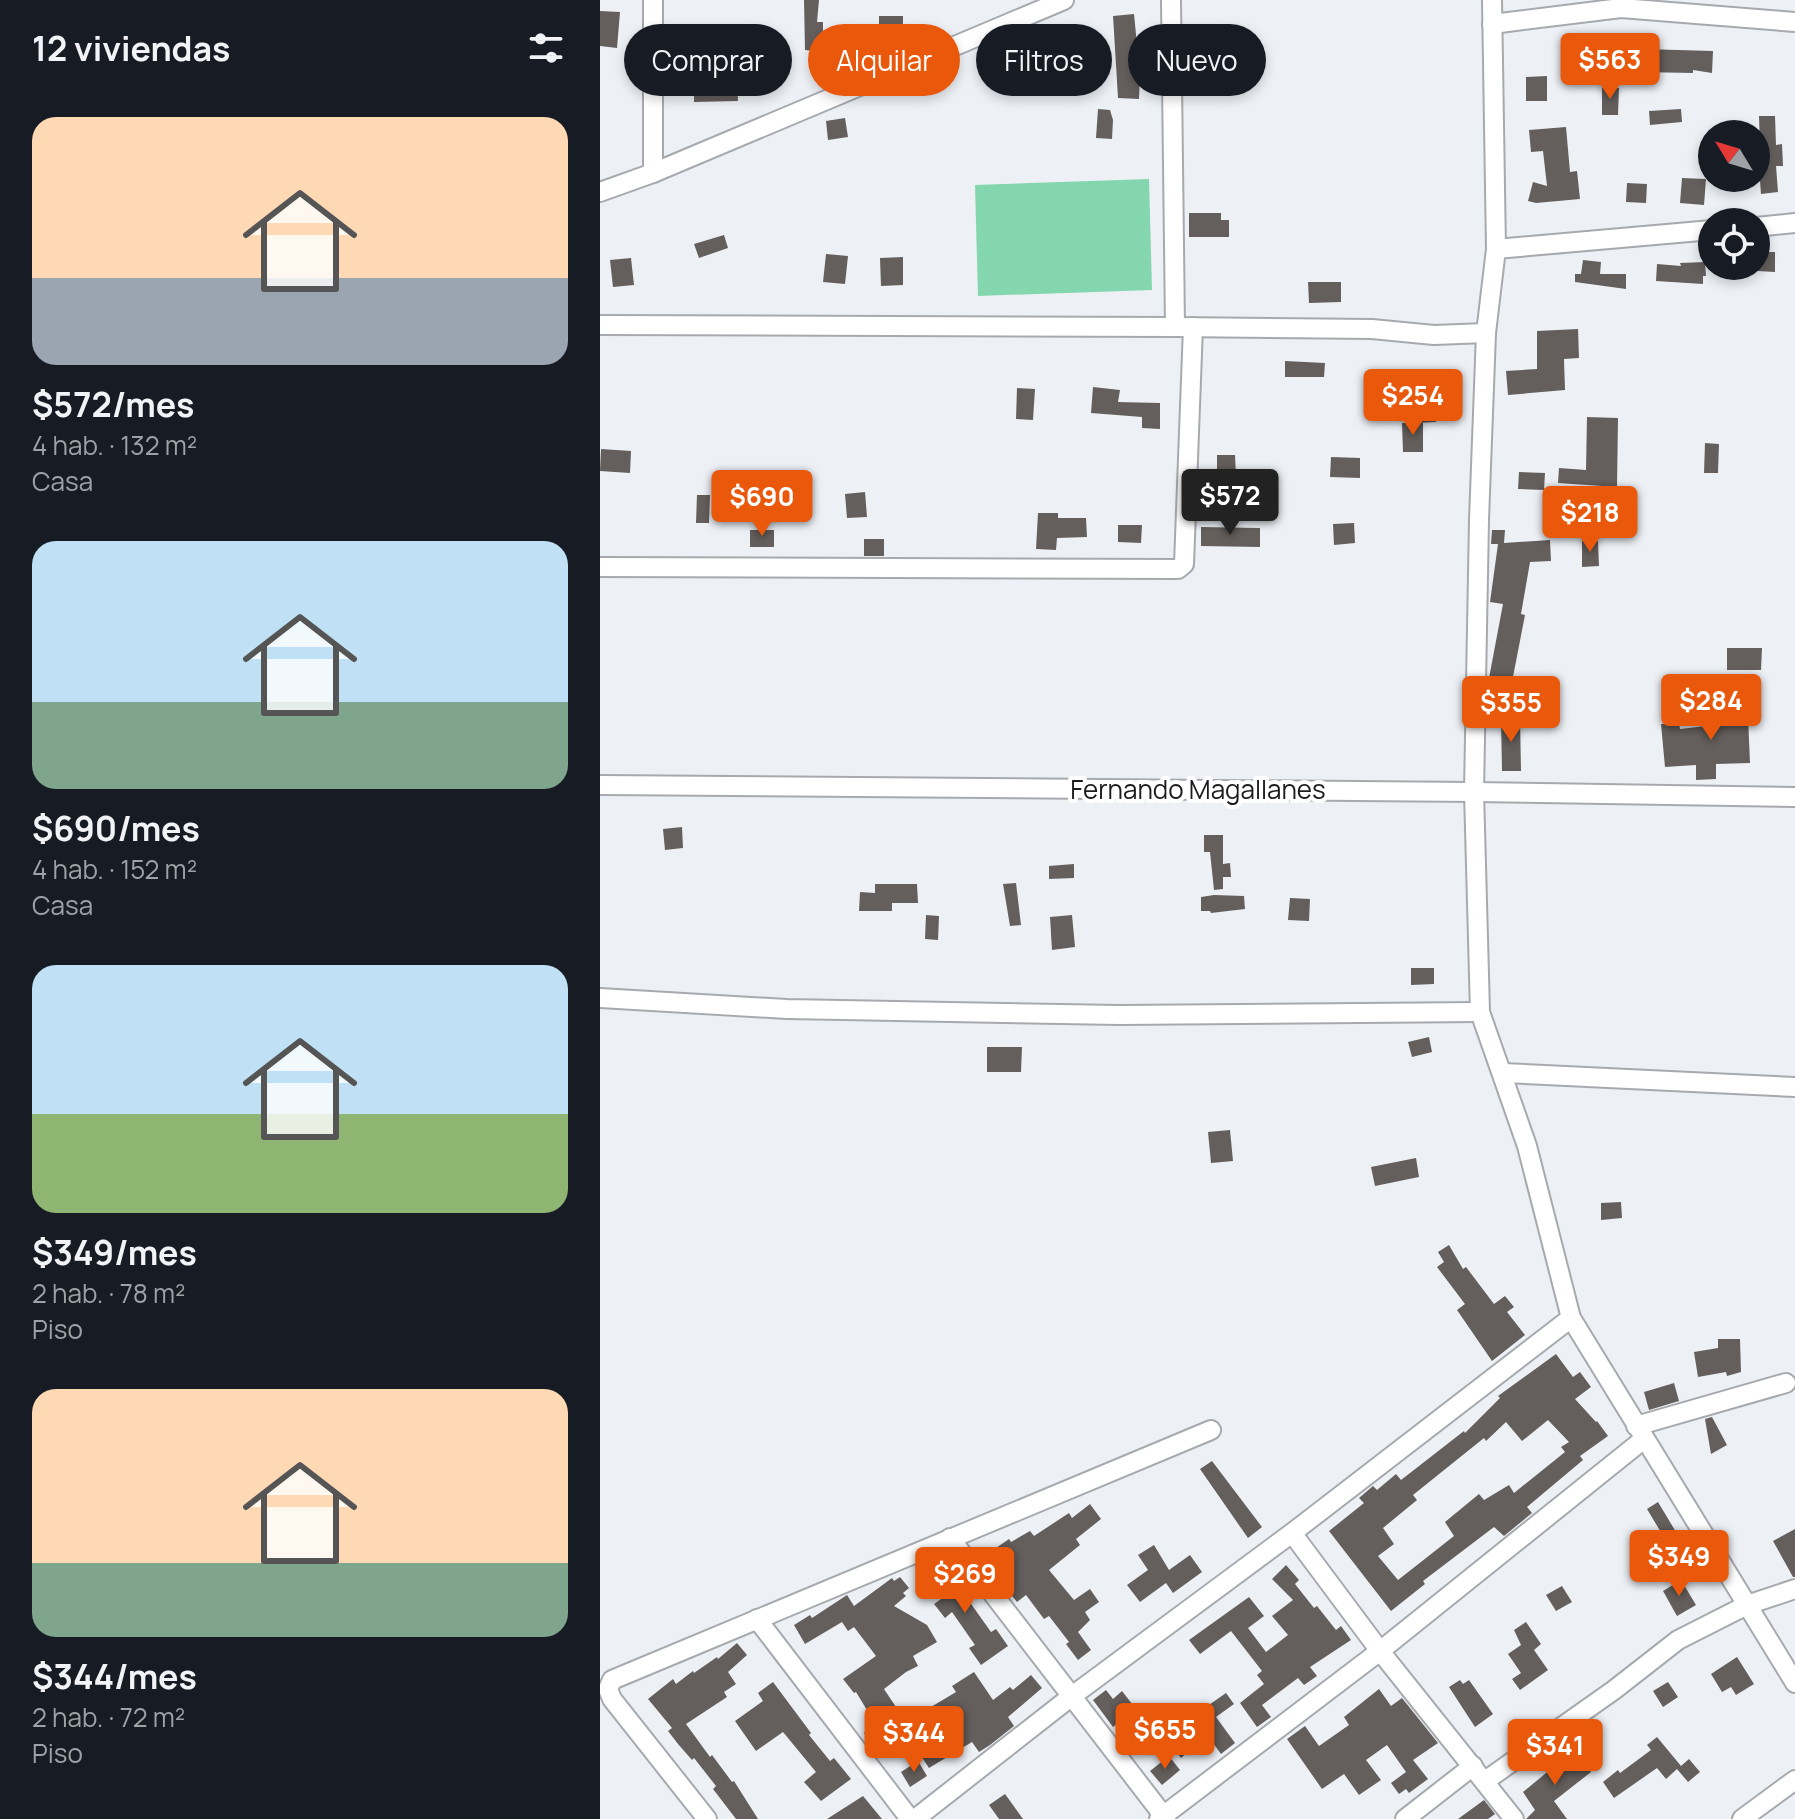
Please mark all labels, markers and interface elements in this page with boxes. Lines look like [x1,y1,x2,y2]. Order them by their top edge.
chip: Comprar [624,24,792,96]
chip: Alquilar [808,24,960,96]
chip: Filtros [976,24,1112,96]
chip: Nuevo [1128,24,1266,96]
text: 12 viviendas [32,25,231,71]
icon: filters [524,26,568,70]
pin: $563 [1563,33,1657,101]
text: $563 [1579,41,1641,77]
north arrow [1698,120,1770,192]
map controls [1698,120,1770,280]
icon: home [228,169,372,313]
button: locate [1698,208,1770,280]
pin: $254 [1366,369,1460,437]
text: $254 [1382,377,1444,413]
text: $572/mes [32,381,195,427]
text: 4 hab. · 132 m² [32,427,197,463]
text: Casa [32,463,93,499]
pin: $572 [1183,469,1277,537]
pin: $690 [715,470,809,538]
text: $572 [1200,477,1260,513]
text: $690 [729,478,795,514]
pin: $218 [1543,486,1637,554]
text: $218 [1560,494,1620,530]
icon: home [228,593,372,737]
pin: $284 [1664,674,1758,742]
pin: $355 [1464,676,1558,744]
text: $284 [1679,682,1743,718]
text: $355 [1480,684,1542,720]
street label: Fernando Magallanes [1070,771,1326,807]
text: $690/mes [32,805,200,851]
text: 4 hab. · 152 m² [32,851,197,887]
text: Casa [32,887,93,923]
icon: home [228,1017,372,1161]
text: $349/mes [32,1229,197,1275]
text: 2 hab. · 78 m² [32,1275,185,1311]
text: Piso [32,1311,83,1347]
icon: home [228,1441,372,1585]
pin: $349 [1632,1530,1726,1598]
text: $349 [1648,1538,1710,1574]
pin: $269 [918,1547,1012,1615]
text: $269 [933,1555,997,1591]
text: $344/mes [32,1653,197,1699]
text: 2 hab. · 72 m² [32,1699,185,1735]
pin: $655 [1118,1703,1212,1771]
pin: $344 [867,1706,961,1774]
text: $655 [1134,1711,1196,1747]
text: $344 [883,1714,945,1750]
pin: $341 [1508,1719,1602,1787]
text: $341 [1526,1727,1584,1763]
text: Piso [32,1735,83,1771]

